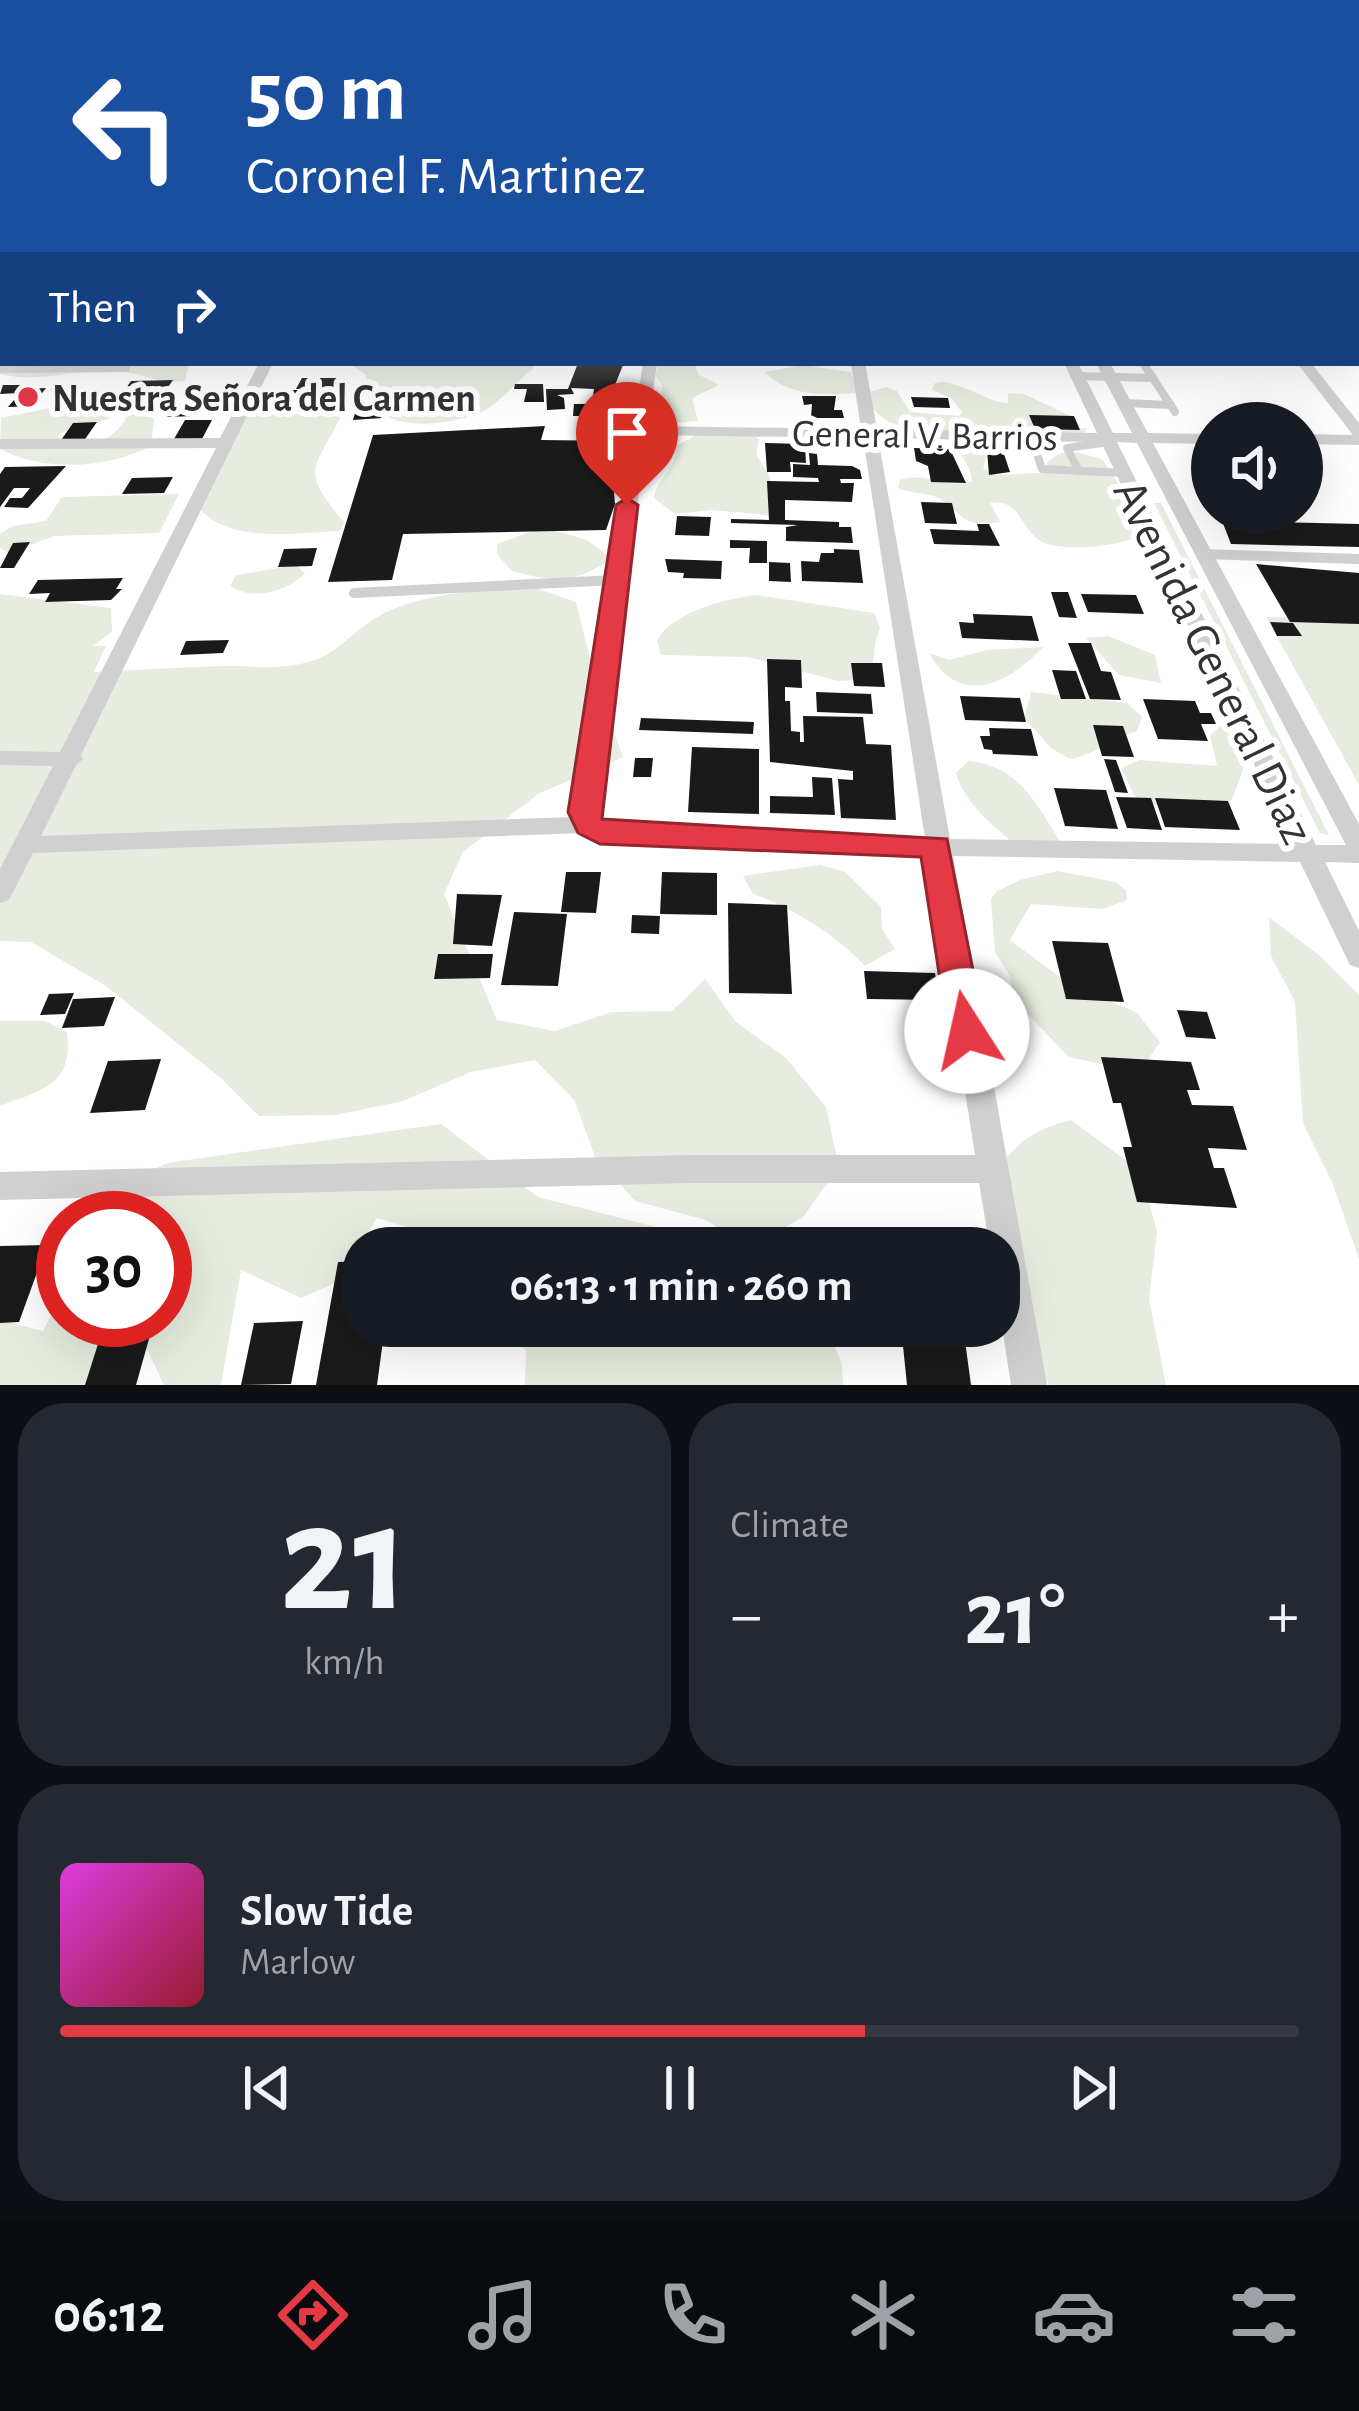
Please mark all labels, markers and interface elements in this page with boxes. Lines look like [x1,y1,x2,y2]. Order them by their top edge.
icon: left [48,48,204,204]
text: 50 m [246,52,407,136]
text: Coronel F. Martinez [246,150,646,204]
icon: right [161,276,227,342]
text: Then [48,286,137,331]
place label: Nuestra Señora del Carmen [52,380,476,419]
pin [576,382,678,505]
marker: Nuestra Señora del Carmen [15,384,41,410]
icon: arrive [594,400,660,466]
map controls [1191,402,1323,534]
button: sound [1191,402,1323,534]
street label: General V. Barrios [792,415,1058,458]
street label: Avenida General Diaz [1103,473,1321,852]
position arrow [904,968,1030,1094]
speed limit sign: 30 [36,1191,192,1347]
text: 06:13 · 1 min · 260 m [509,1264,853,1309]
text: 21 [279,1483,409,1639]
text: Climate [731,1506,849,1545]
text: 21° [964,1571,1065,1661]
text: − [731,1583,762,1649]
text: + [1267,1583,1299,1649]
text: km/h [304,1643,384,1682]
text: Slow Tide [240,1889,413,1934]
text: Marlow [240,1943,355,1982]
icon: previous [234,2055,300,2121]
icon: pause [647,2055,713,2121]
icon: next [1060,2055,1126,2121]
icon: directions [271,2273,355,2357]
icon: music [461,2273,545,2357]
icon: phone [651,2273,735,2357]
icon: climate [841,2273,925,2357]
icon: car [1032,2273,1116,2357]
icon: filters [1222,2273,1306,2357]
text: 06:12 [53,2288,165,2342]

